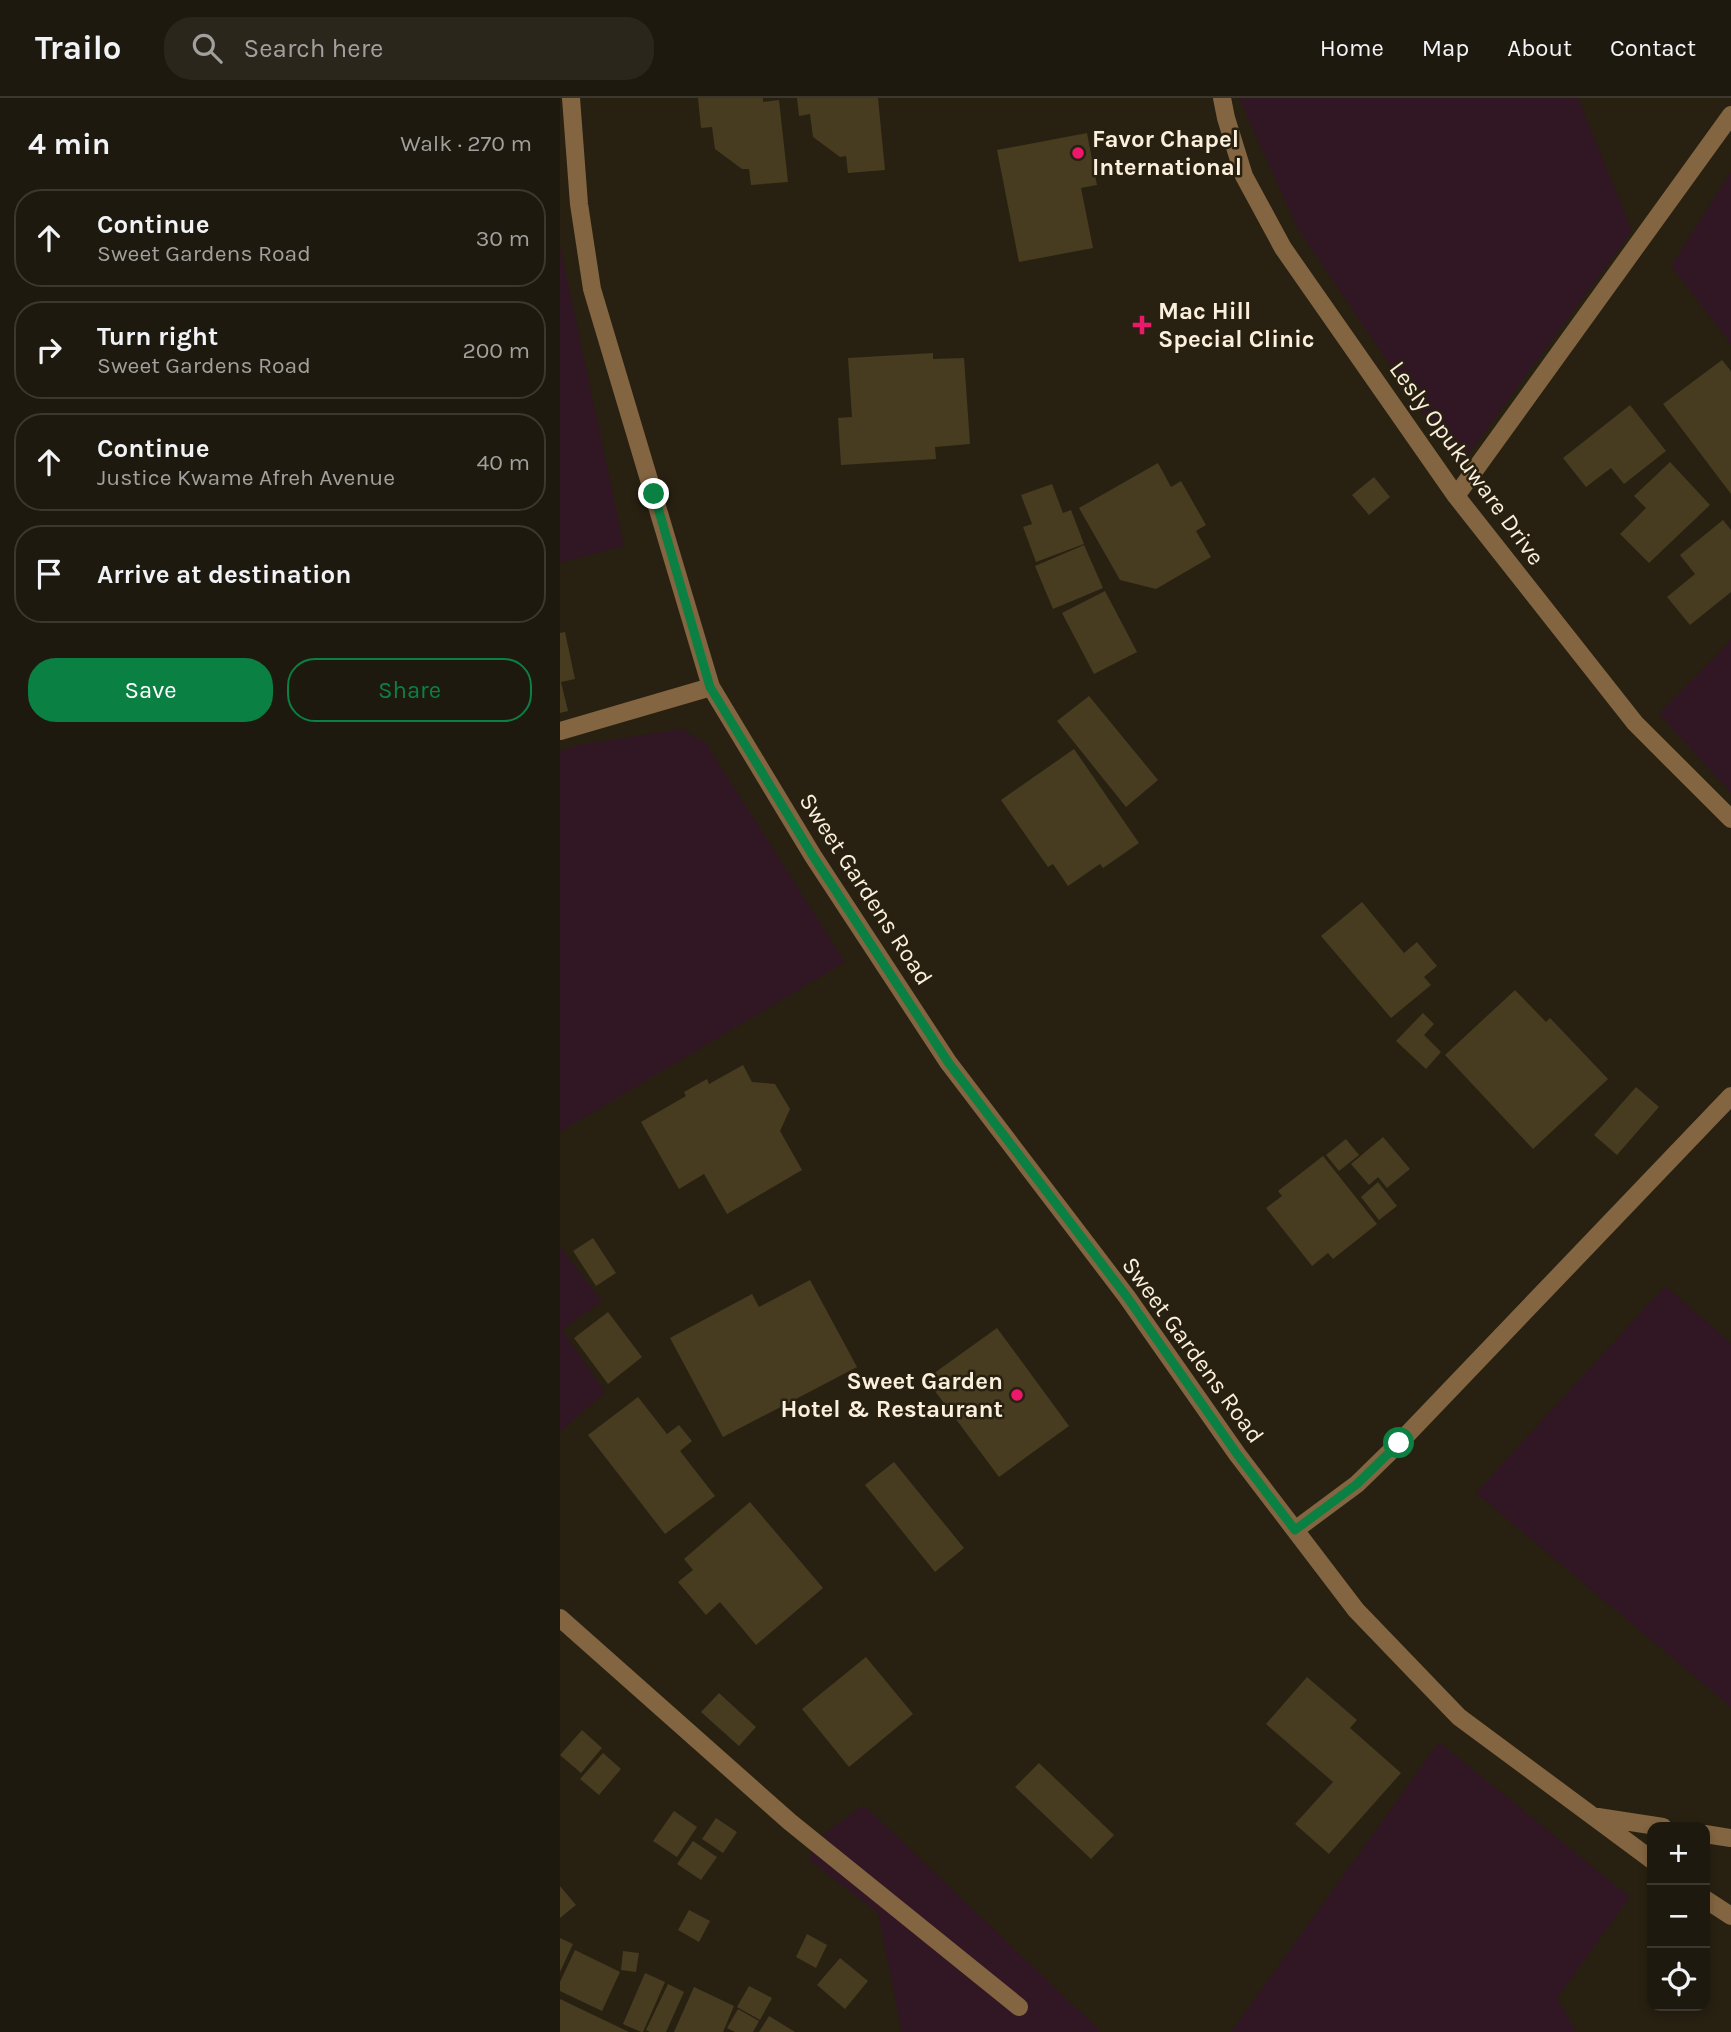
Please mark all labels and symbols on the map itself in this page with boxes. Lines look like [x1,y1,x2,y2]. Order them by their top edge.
place label: Favor Chapel International [1092,125,1242,181]
marker: Favor Chapel International [1070,145,1086,161]
place label: Mac Hill Special Clinic [1158,297,1315,353]
marker: Mac Hill Special Clinic [1132,315,1152,335]
street label: Lesly Opukuware Drive [1384,356,1550,570]
route end [638,478,669,509]
street label: Sweet Gardens Road [793,788,939,990]
street label: Sweet Gardens Road [1116,1251,1270,1449]
place label: Sweet Garden Hotel & Restaurant [780,1367,1003,1423]
marker: Sweet Garden Hotel & Restaurant [1009,1387,1025,1403]
route start [1383,1427,1414,1458]

